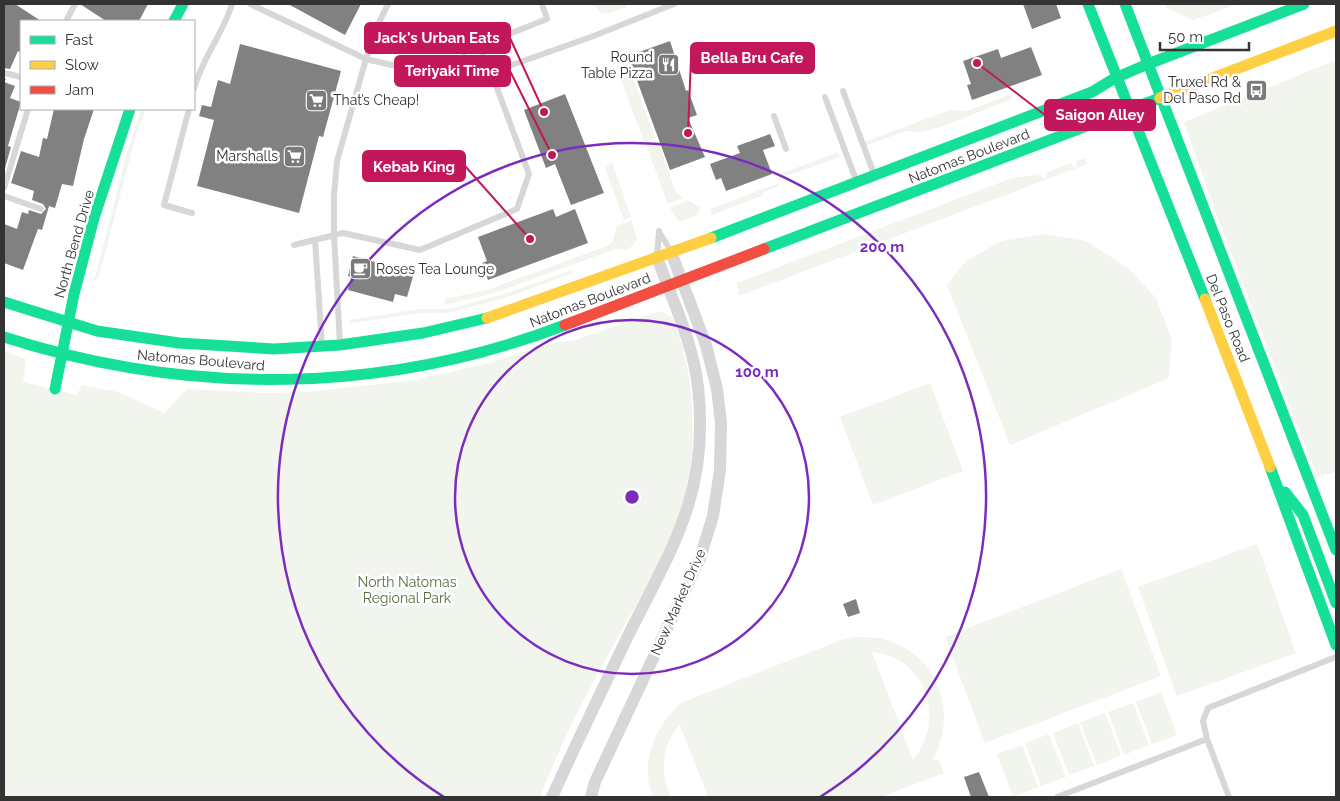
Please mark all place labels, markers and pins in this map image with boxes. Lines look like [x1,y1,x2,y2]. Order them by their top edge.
callout: Jack's Urban Eats [365,23,510,53]
callout: Bella Bru Cafe [691,43,814,73]
place label: Round Table Pizza [581,49,653,81]
restaurant icon: Round Table Pizza [657,53,681,77]
callout: Teriyaki Time [395,56,510,86]
place label: Truxel Rd & Del Paso Rd [1163,74,1242,106]
bus stop icon: Truxel Rd & Del Paso Rd [1245,78,1269,102]
supermarket icon: That’s Cheap! [305,88,329,112]
place label: That’s Cheap! [333,92,419,108]
callout: Saigon Alley [1045,100,1155,130]
supermarket icon: Marshalls [282,144,306,168]
place label: Marshalls [216,148,278,164]
callout: Kebab King [363,151,465,181]
cafe icon: Roses Tea Lounge [348,257,372,281]
place label: Roses Tea Lounge [376,261,494,277]
centre of rings [623,488,641,506]

